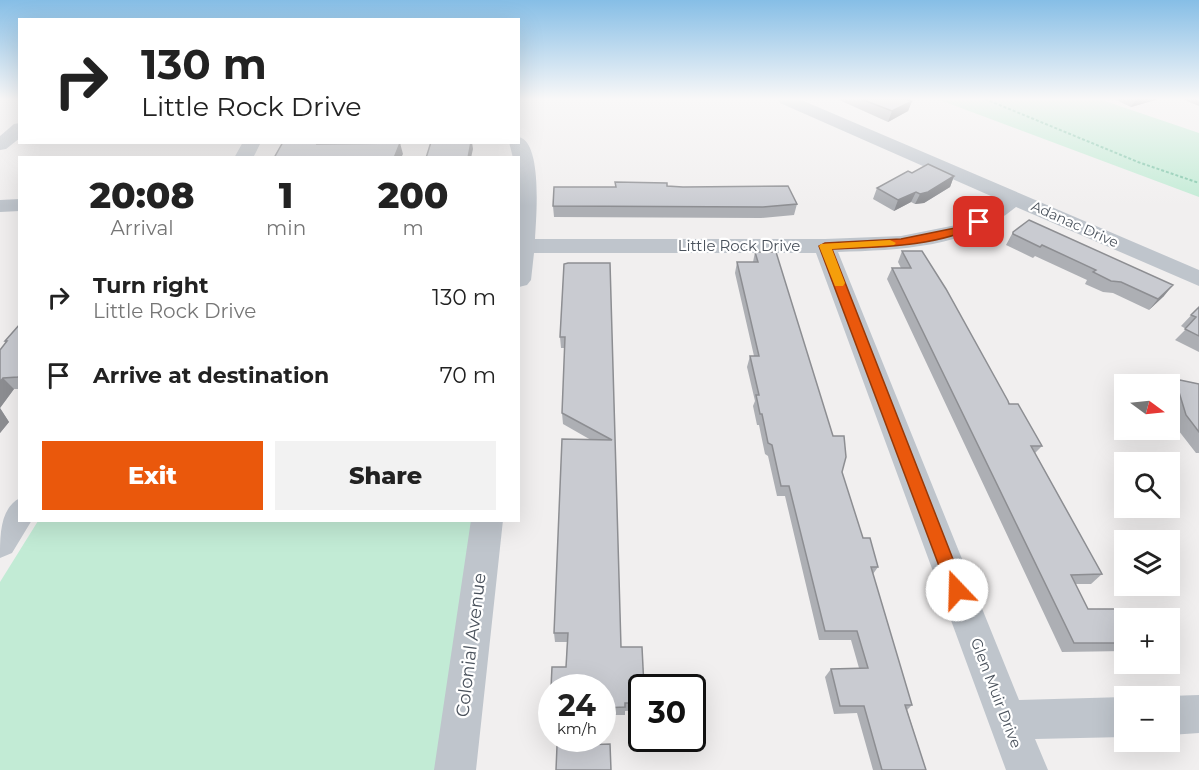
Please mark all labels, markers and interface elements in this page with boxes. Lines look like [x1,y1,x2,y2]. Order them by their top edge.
text: 130 m [141,38,267,90]
icon: right [42,42,120,120]
text: Little Rock Drive [141,90,362,123]
text: 20:08 [89,173,195,217]
text: 1 [279,173,293,217]
text: 200 [378,173,449,217]
pin [953,196,1004,247]
street label: Adanac Drive [1029,197,1121,251]
icon: arrive [962,205,995,238]
text: Arrival [110,216,174,240]
text: min [266,216,306,240]
text: m [402,216,424,240]
street label: Little Rock Drive [678,236,800,255]
text: Turn right [93,272,208,299]
icon: right [42,281,75,314]
text: 130 m [432,284,496,311]
text: Little Rock Drive [93,299,256,323]
icon: arrive [42,359,75,392]
text: Arrive at destination [93,362,329,389]
text: 70 m [440,362,496,389]
north arrow [1114,374,1180,440]
map controls [1114,374,1180,752]
button: Exit [42,441,263,510]
button: Share [275,441,496,510]
button: search [1114,452,1180,518]
button: layers [1114,530,1180,596]
position arrow [925,558,989,622]
street label: Colonial Avenue [451,572,491,718]
button: + [1114,608,1180,674]
street label: Glen Muir Drive [967,635,1026,751]
speed limit sign: 30 [628,674,706,752]
button: − [1114,686,1180,752]
text: 24 [558,687,596,724]
text: km/h [557,719,597,738]

